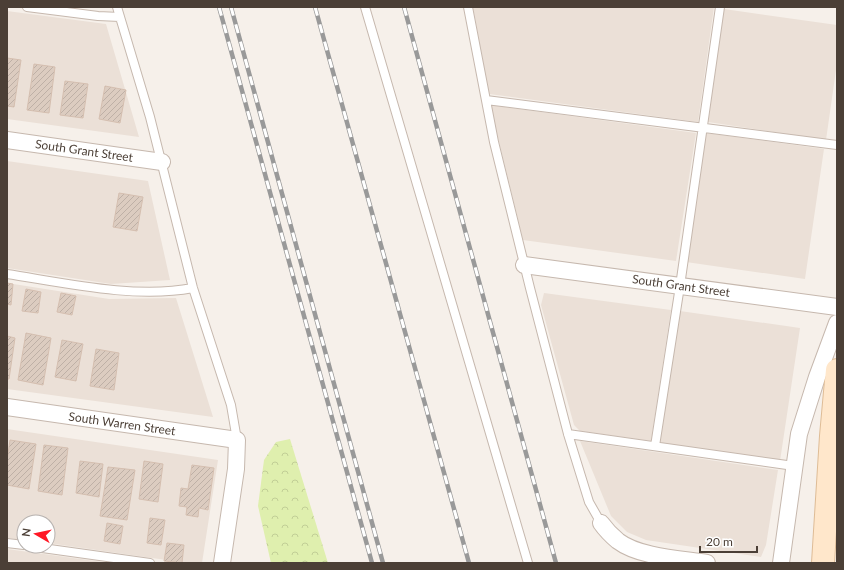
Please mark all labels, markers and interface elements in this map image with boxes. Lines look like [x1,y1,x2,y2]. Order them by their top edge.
street label: South Grant Street [34,136,135,165]
street label: South Grant Street [631,271,732,300]
street label: South Warren Street [68,409,177,439]
north arrow [16,514,56,554]
text: N [19,527,33,538]
scale bar [700,528,757,554]
text: 20 m [706,534,733,549]

